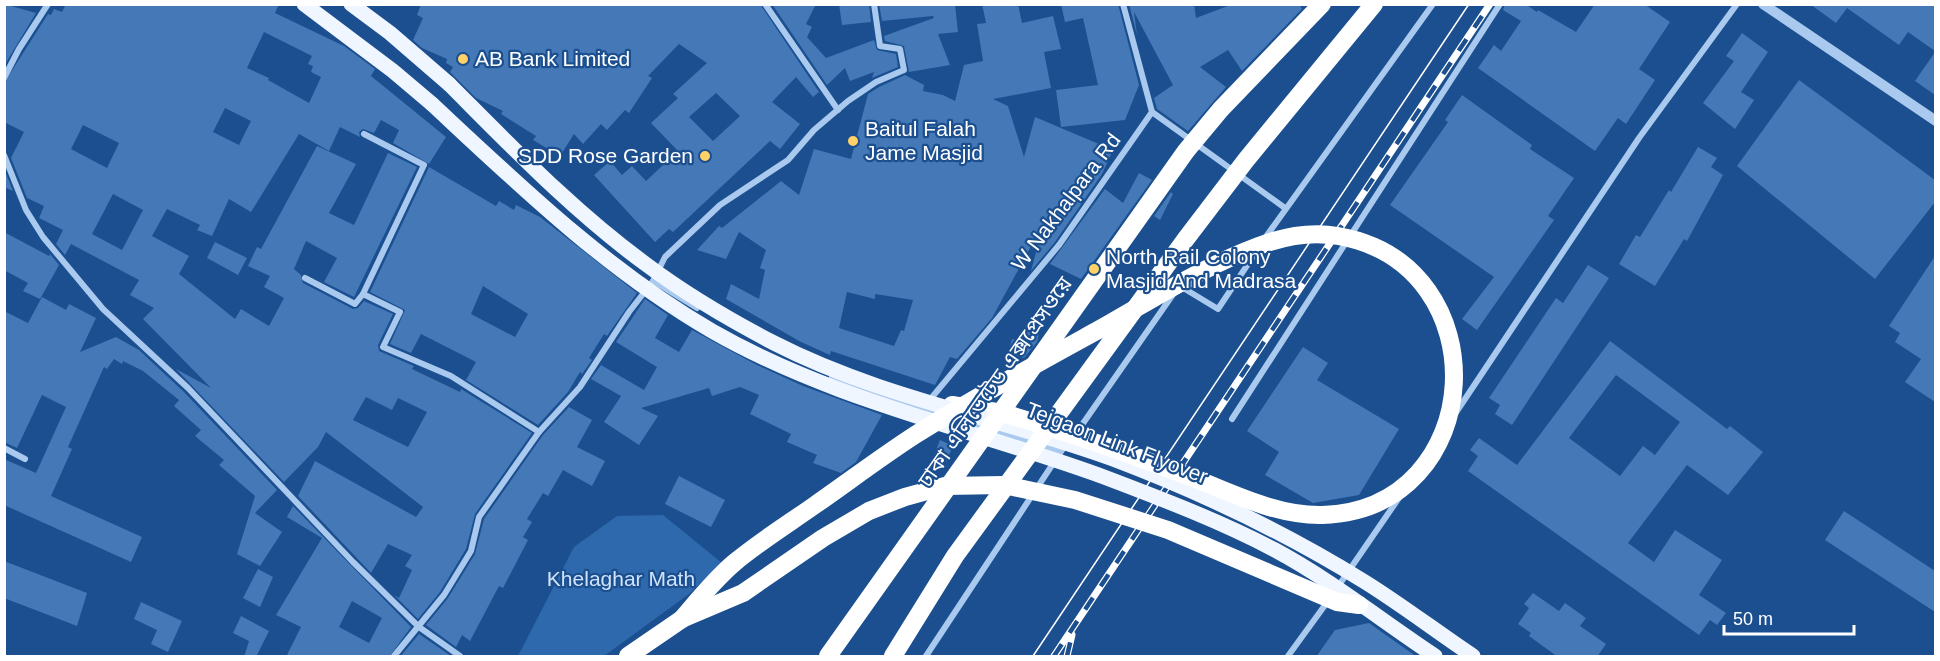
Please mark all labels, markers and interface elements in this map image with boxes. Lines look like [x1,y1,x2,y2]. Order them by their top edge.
place label: AB Bank Limited [475,47,630,70]
marker: AB Bank Limited [456,52,470,66]
place label: Baitul Falah Jame Masjid [865,117,983,164]
street label: W Nakhalpara Rd [1007,129,1125,275]
marker: Baitul Falah Jame Masjid [846,134,860,148]
place label: SDD Rose Garden [518,144,693,167]
marker: SDD Rose Garden [698,149,712,163]
place label: North Rail Colony Masjid And Madrasa [1106,245,1297,292]
marker: North Rail Colony Masjid And Madrasa [1087,262,1101,276]
street label: ঢাকা এলিভেটেড এক্সপ্রেসওয়ে [913,272,1076,492]
street label: Tejgaon Link Flyover [1023,397,1211,488]
park label: Khelaghar Math [547,567,695,590]
scale bar [1724,598,1854,636]
text: 50 m [1733,609,1773,629]

